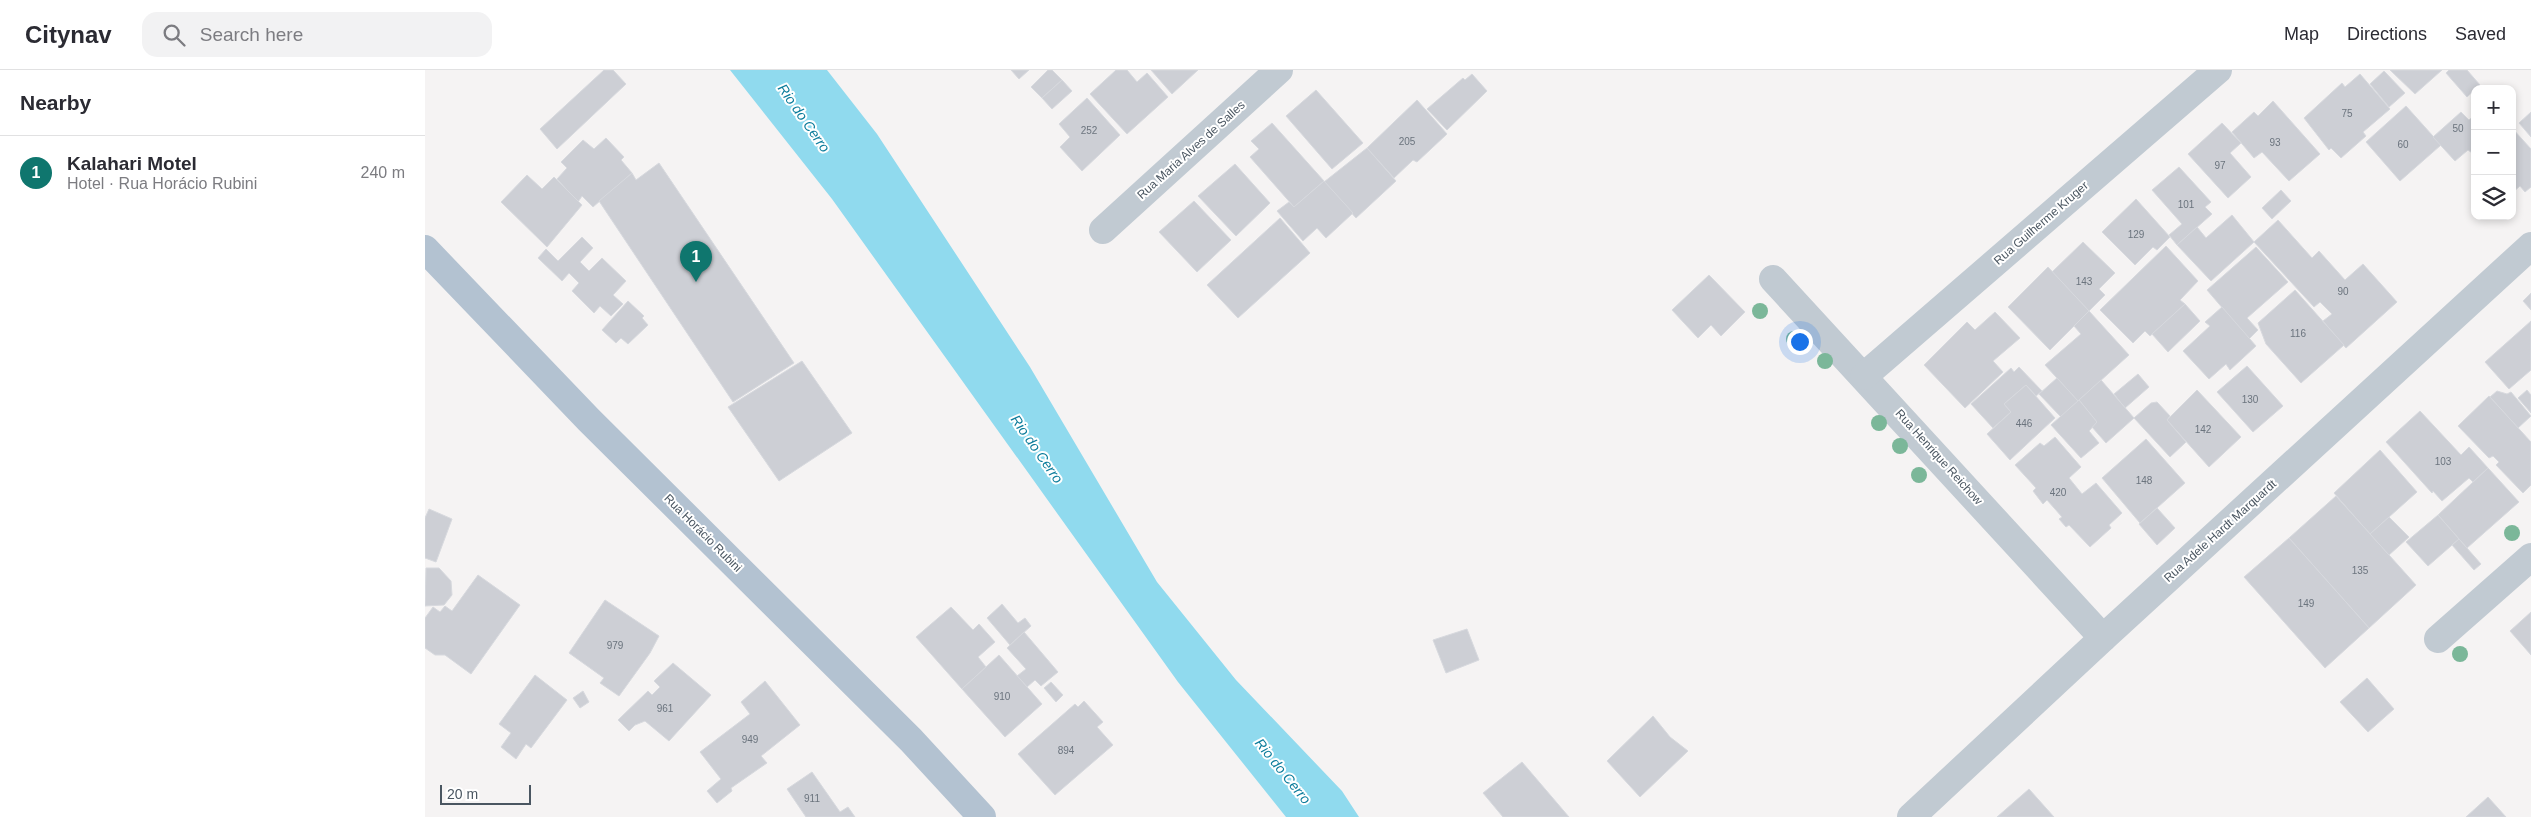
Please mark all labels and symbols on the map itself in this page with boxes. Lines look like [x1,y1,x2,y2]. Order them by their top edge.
water label: Rio do Cerro [775,81,833,155]
street label: Rua Maria Alves de Salles [1134,98,1248,202]
house number: 75 [2341,108,2353,119]
house number: 50 [2452,123,2464,134]
house number: 252 [1081,125,1098,136]
house number: 205 [1399,136,1416,147]
house number: 93 [2269,137,2281,148]
house number: 60 [2397,139,2409,150]
house number: 97 [2214,160,2226,171]
street label: Rua Guilherme Kruger [1991,178,2091,268]
house number: 101 [2178,199,2195,210]
house number: 129 [2128,229,2145,240]
pin: 1 [680,241,712,282]
house number: 143 [2076,276,2093,287]
house number: 90 [2337,286,2349,297]
house number: 116 [2290,328,2306,339]
your location [1787,329,1813,355]
house number: 130 [2242,394,2259,405]
street label: Rua Henrique Reichow [1893,406,1986,508]
water label: Rio do Cerro [1008,412,1066,486]
house number: 446 [2016,418,2033,429]
house number: 142 [2195,424,2212,435]
house number: 103 [2435,456,2452,467]
house number: 148 [2136,475,2153,486]
street label: Rua Adele Hardt Marquardt [2161,476,2279,585]
house number: 420 [2050,487,2067,498]
street label: Rua Horácio Rubini [661,491,745,575]
house number: 135 [2352,565,2369,576]
house number: 149 [2298,598,2315,609]
house number: 979 [607,640,624,651]
house number: 910 [994,691,1011,702]
house number: 961 [657,703,674,714]
house number: 949 [742,734,759,745]
water label: Rio do Cerro [1252,735,1314,807]
house number: 894 [1058,745,1075,756]
scale bar [440,782,531,805]
house number: 911 [804,793,820,804]

